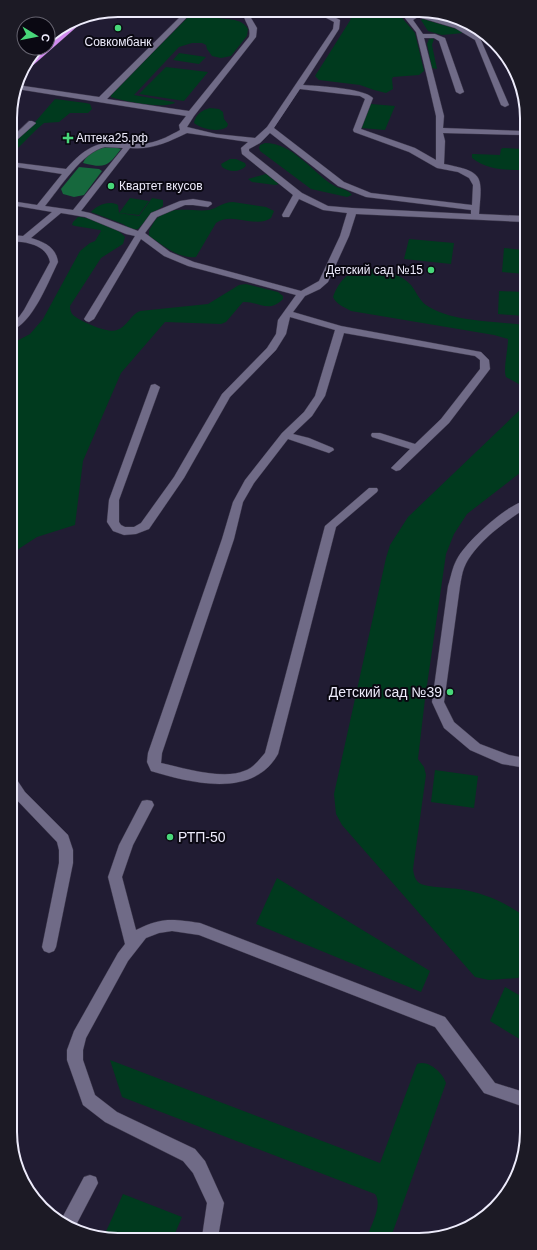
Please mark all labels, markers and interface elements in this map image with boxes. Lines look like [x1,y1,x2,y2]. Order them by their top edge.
north arrow [16,16,56,56]
marker: Совкомбанк [113,23,123,33]
text: С [39,33,52,43]
place label: Совкомбанк [84,35,152,49]
place label: Аптека25.рф [76,131,148,145]
marker: Аптека25.рф [63,133,73,143]
place label: Квартет вкусов [119,179,203,193]
marker: Квартет вкусов [106,181,116,191]
place label: Детский сад №15 [326,263,423,277]
marker: Детский сад №15 [426,265,436,275]
place label: Детский сад №39 [329,684,442,700]
marker: Детский сад №39 [445,687,455,697]
place label: РТП-50 [178,829,226,845]
marker: РТП-50 [165,832,175,842]

